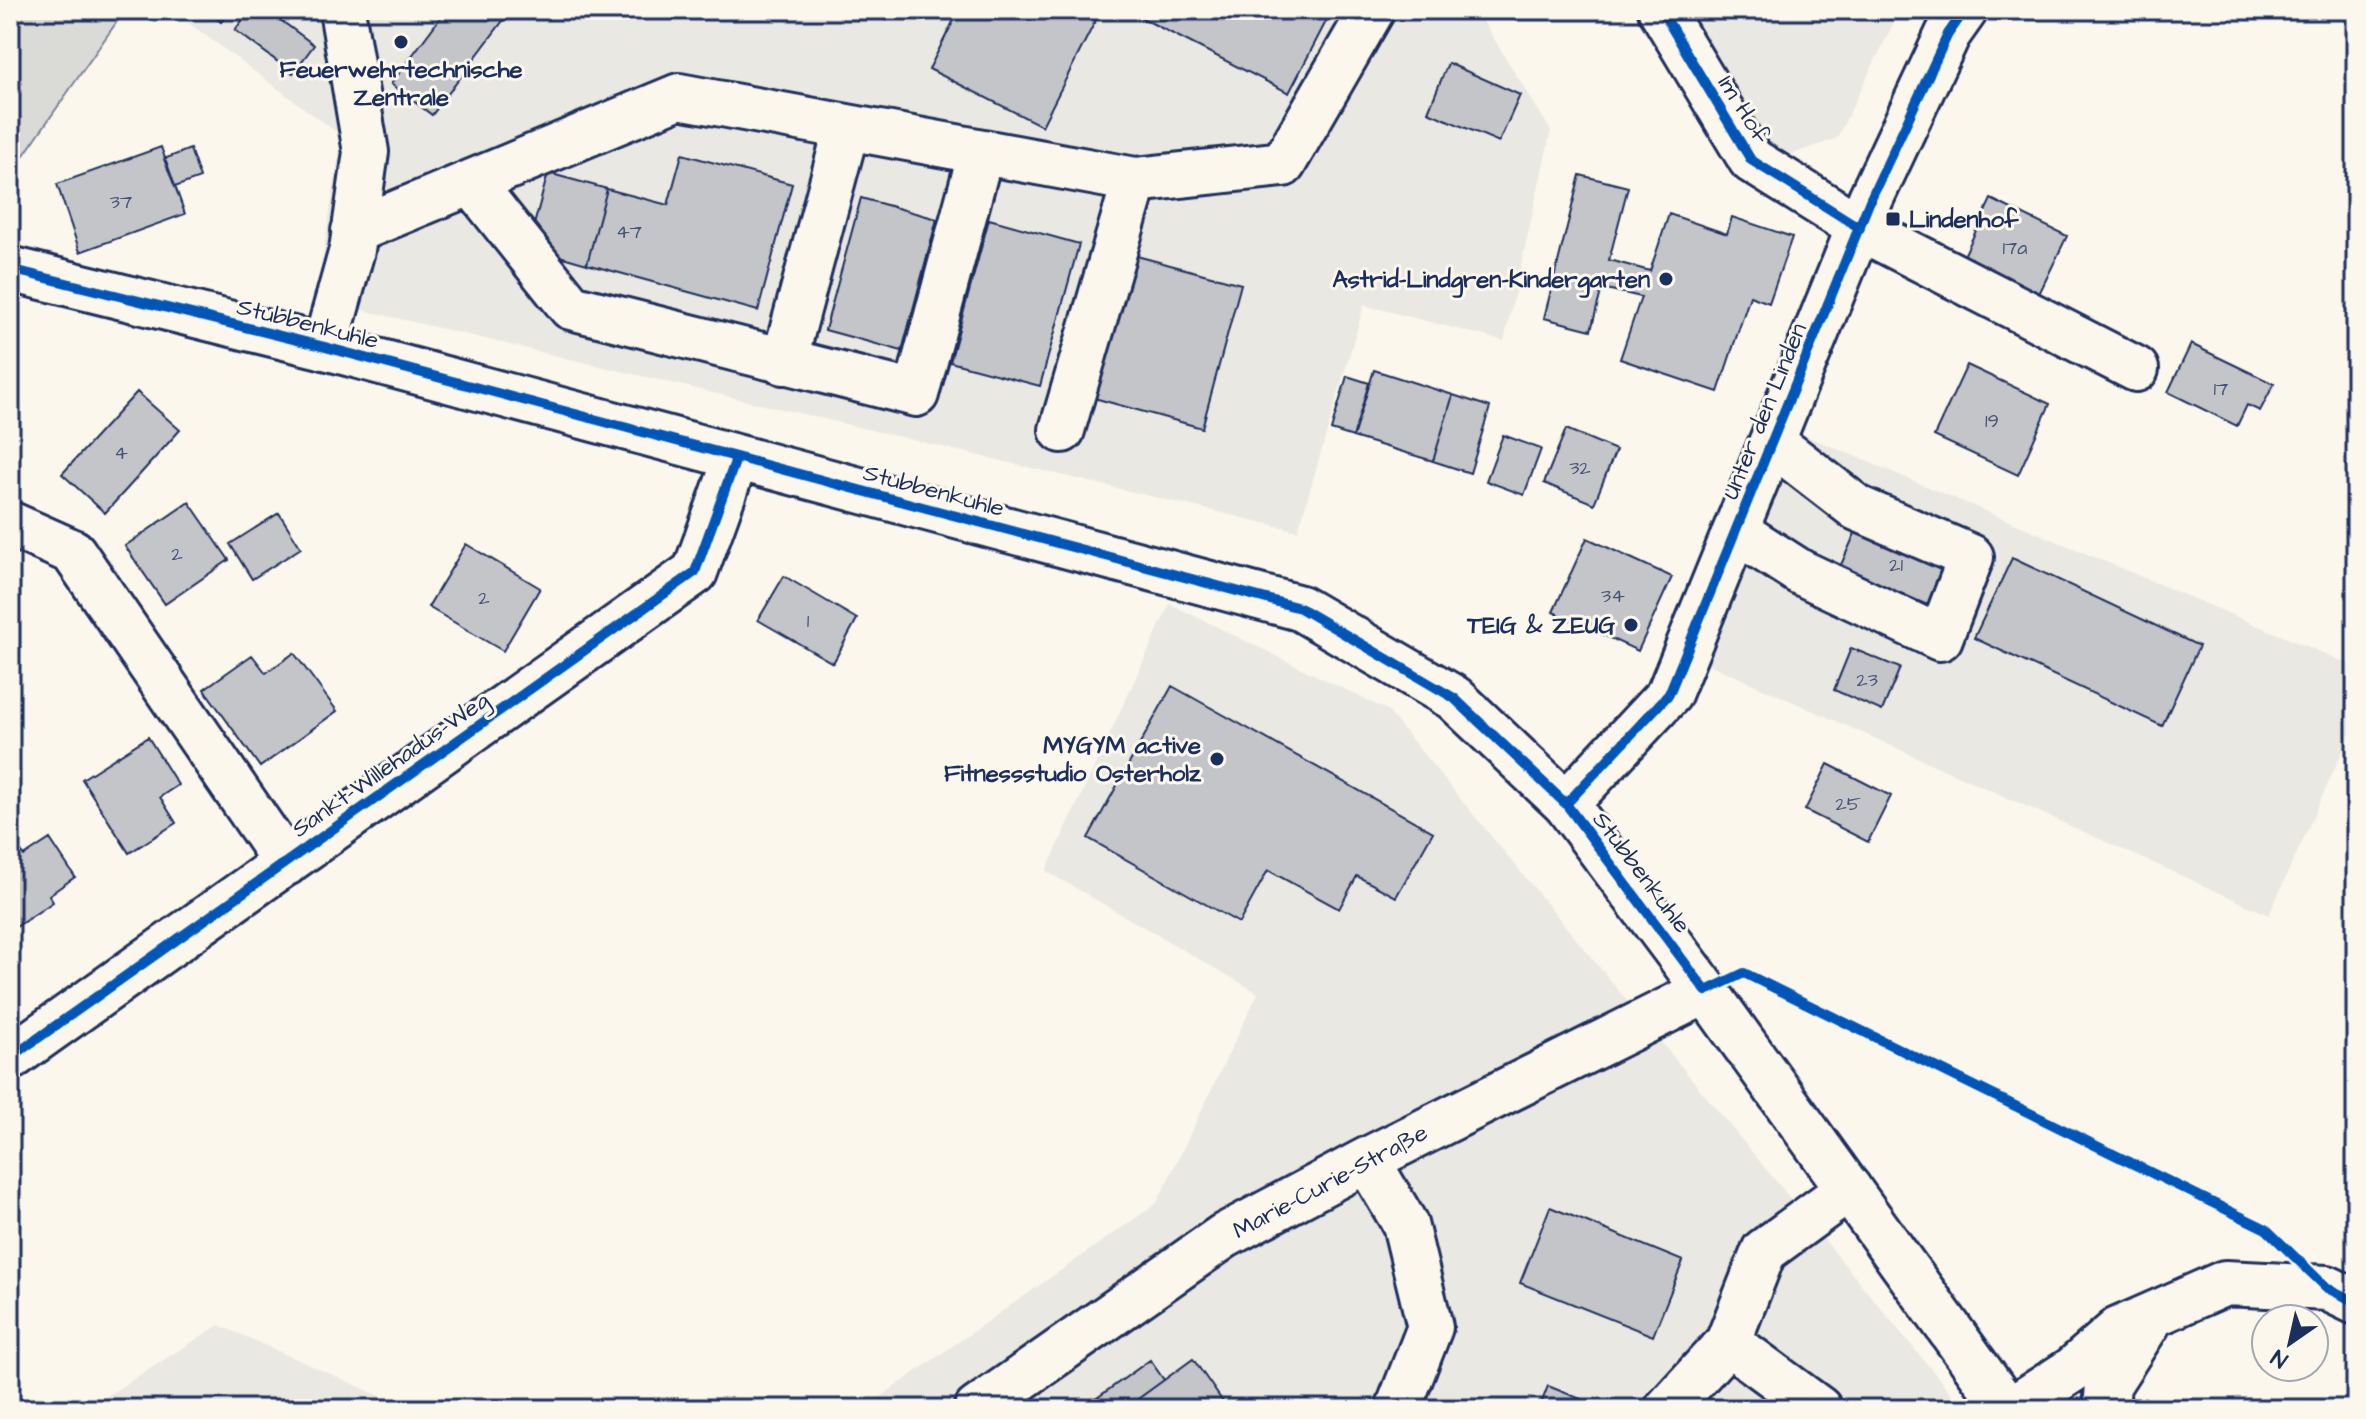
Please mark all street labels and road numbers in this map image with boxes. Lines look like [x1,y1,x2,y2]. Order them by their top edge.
street label: Im Hof [1709,69,1778,151]
street label: Stubbenkuhle [233,290,382,358]
street label: Unter den Linden [1714,318,1816,505]
street label: Stubbenkuhle [859,456,1008,526]
street label: Sankt-Willehadus-Weg [285,684,497,847]
street label: Stubbenkuhle [1584,805,1698,941]
street label: Marie-Curie-Straße [1227,1116,1434,1248]

